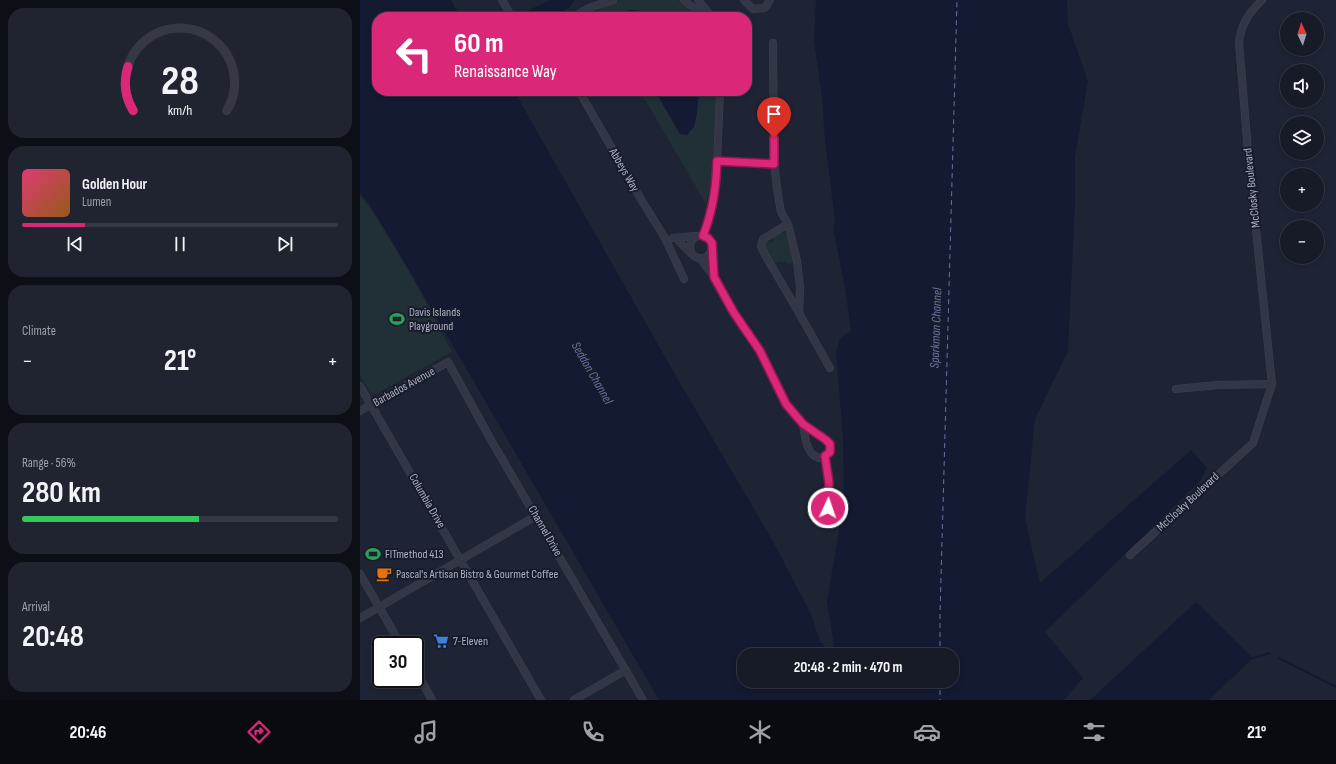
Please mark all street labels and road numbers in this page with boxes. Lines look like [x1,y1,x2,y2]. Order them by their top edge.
street label: Abbeys Way [605,145,643,195]
street label: McClosky Boulevard [1240,147,1264,229]
street label: Barbados Avenue [370,364,438,410]
street label: McClosky Boulevard [1154,469,1222,535]
street label: Columbia Drive [405,471,449,531]
street label: Channel Drive [525,503,566,559]

